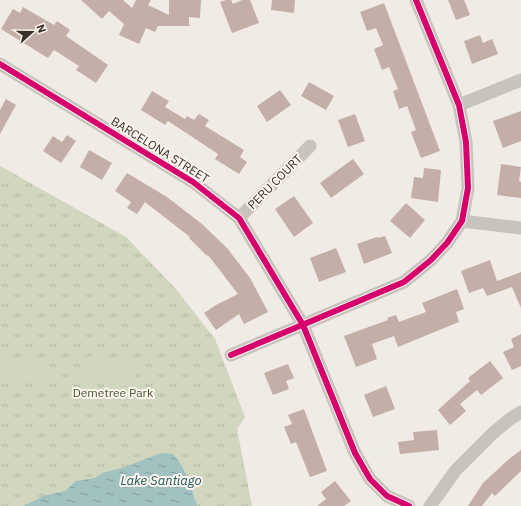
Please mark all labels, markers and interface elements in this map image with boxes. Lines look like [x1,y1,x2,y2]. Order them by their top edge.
north arrow [12,12,52,52]
text: N [33,22,49,35]
street label: BARCELONA STREET [108,113,212,186]
street label: PERU COURT [244,151,305,212]
park label: Demetree Park [73,385,154,400]
water label: Lake Santiago [120,472,202,489]

